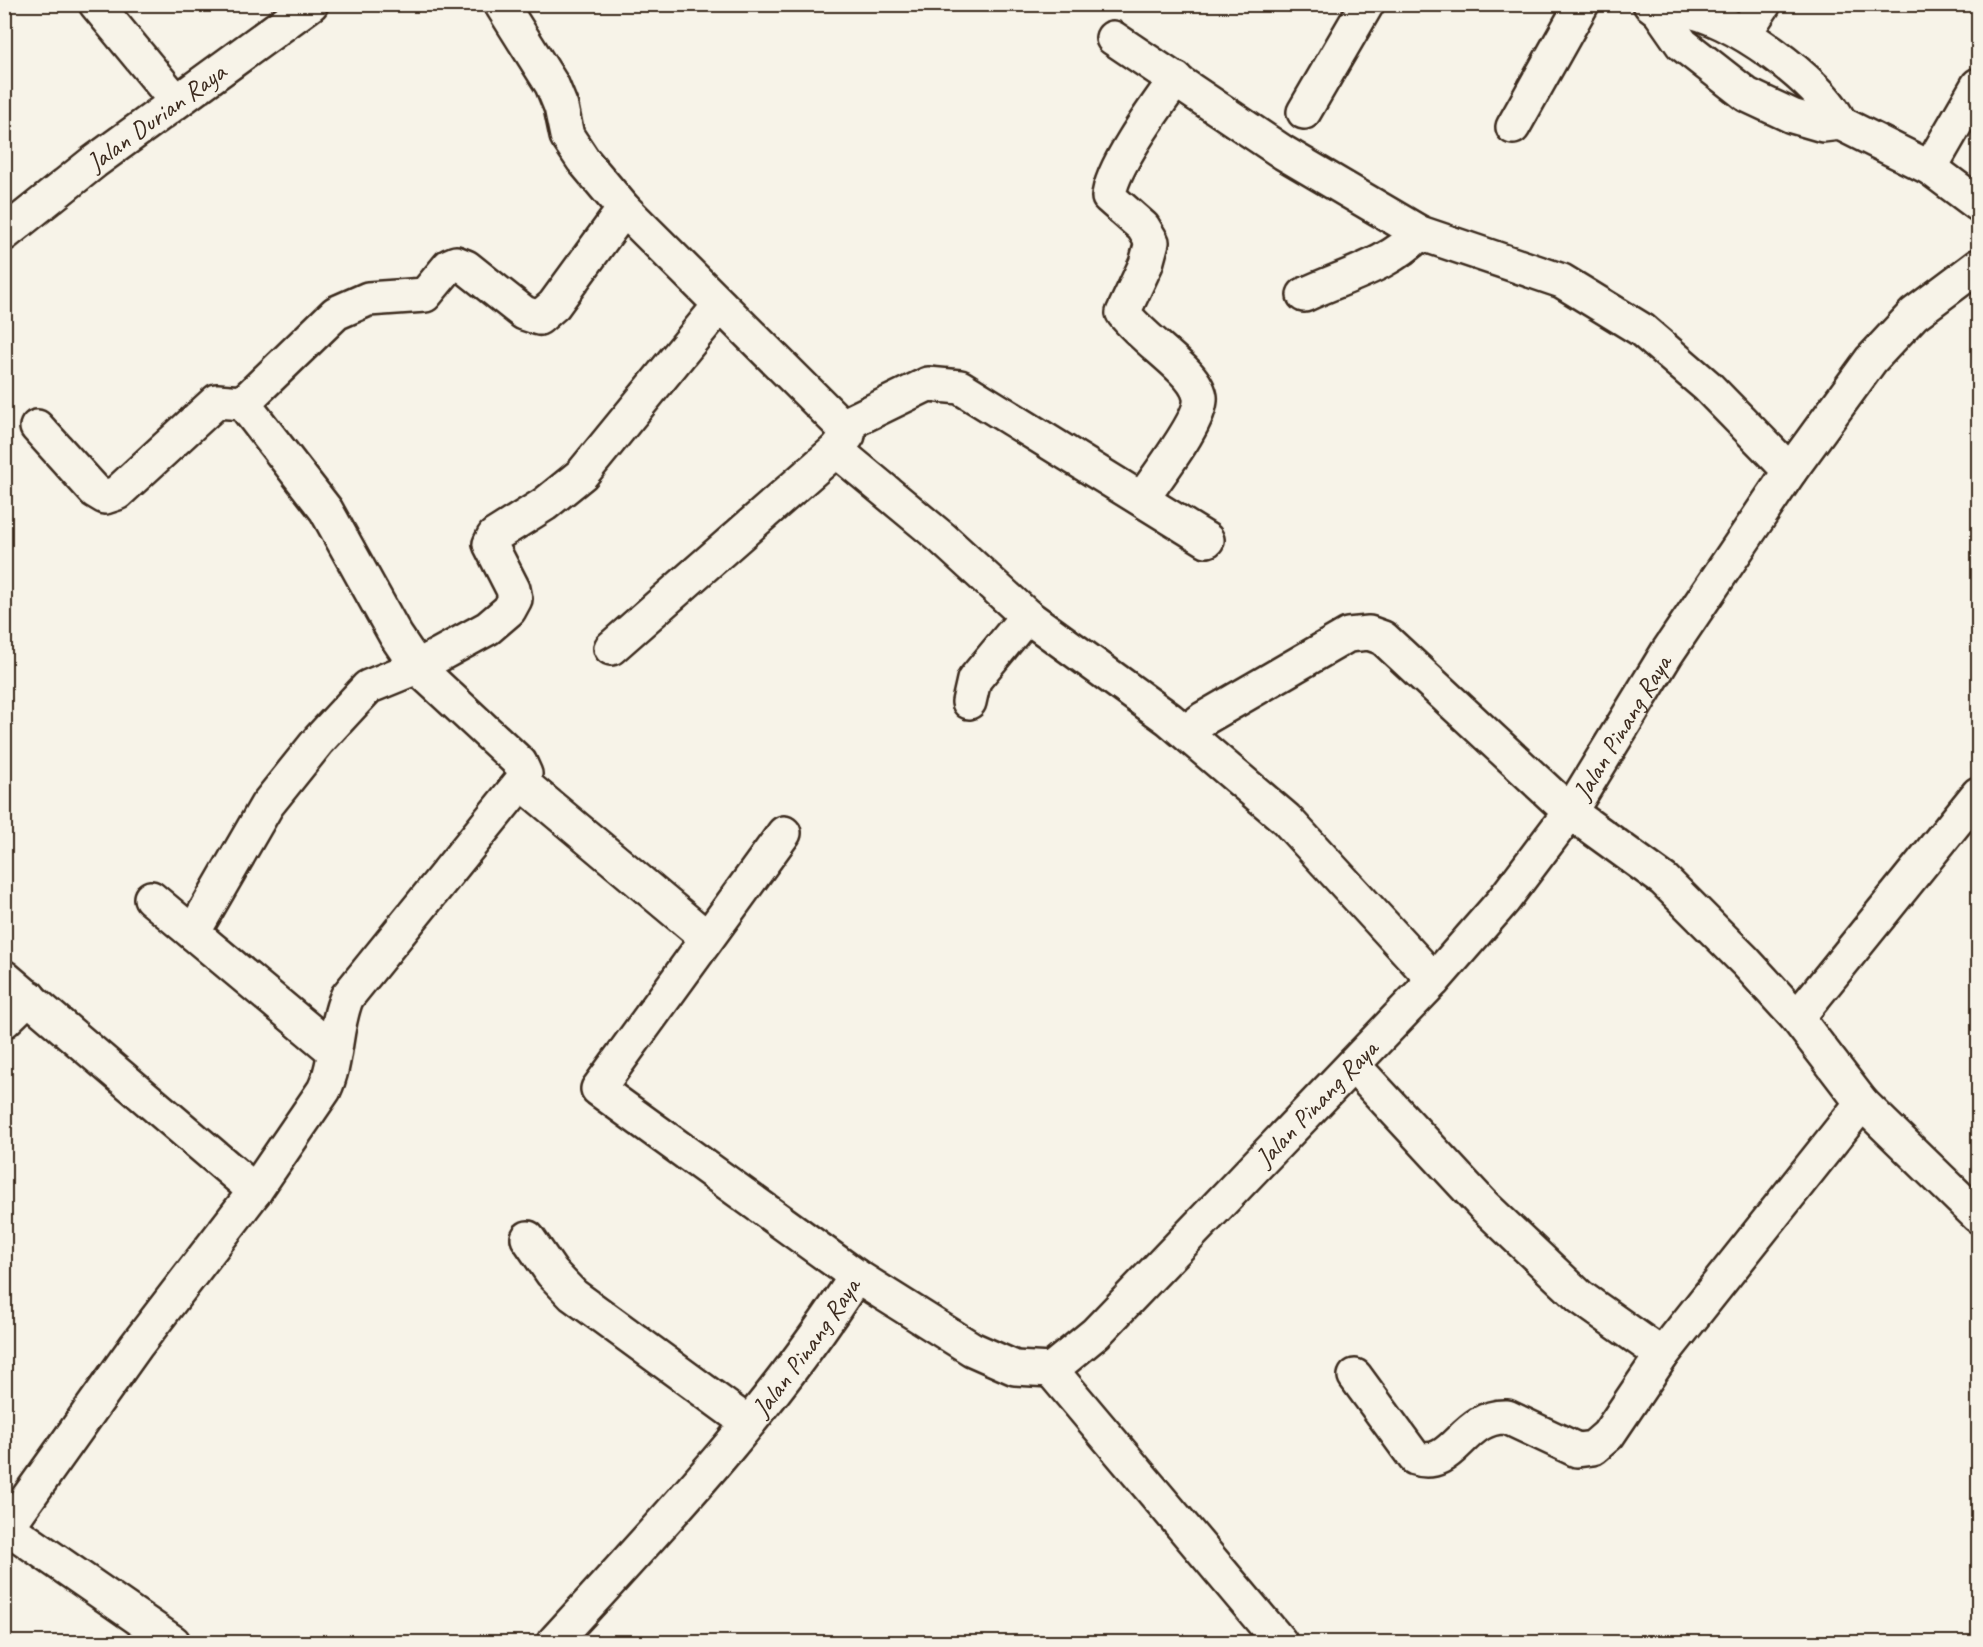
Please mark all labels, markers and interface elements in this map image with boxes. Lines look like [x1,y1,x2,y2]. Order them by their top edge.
street label: Jalan Durian Raya [78,55,234,180]
street label: Jalan Pinang Raya [1565,647,1680,807]
street label: Jalan Pinang Raya [1247,1031,1387,1175]
street label: Jalan Pinang Raya [743,1270,869,1425]

